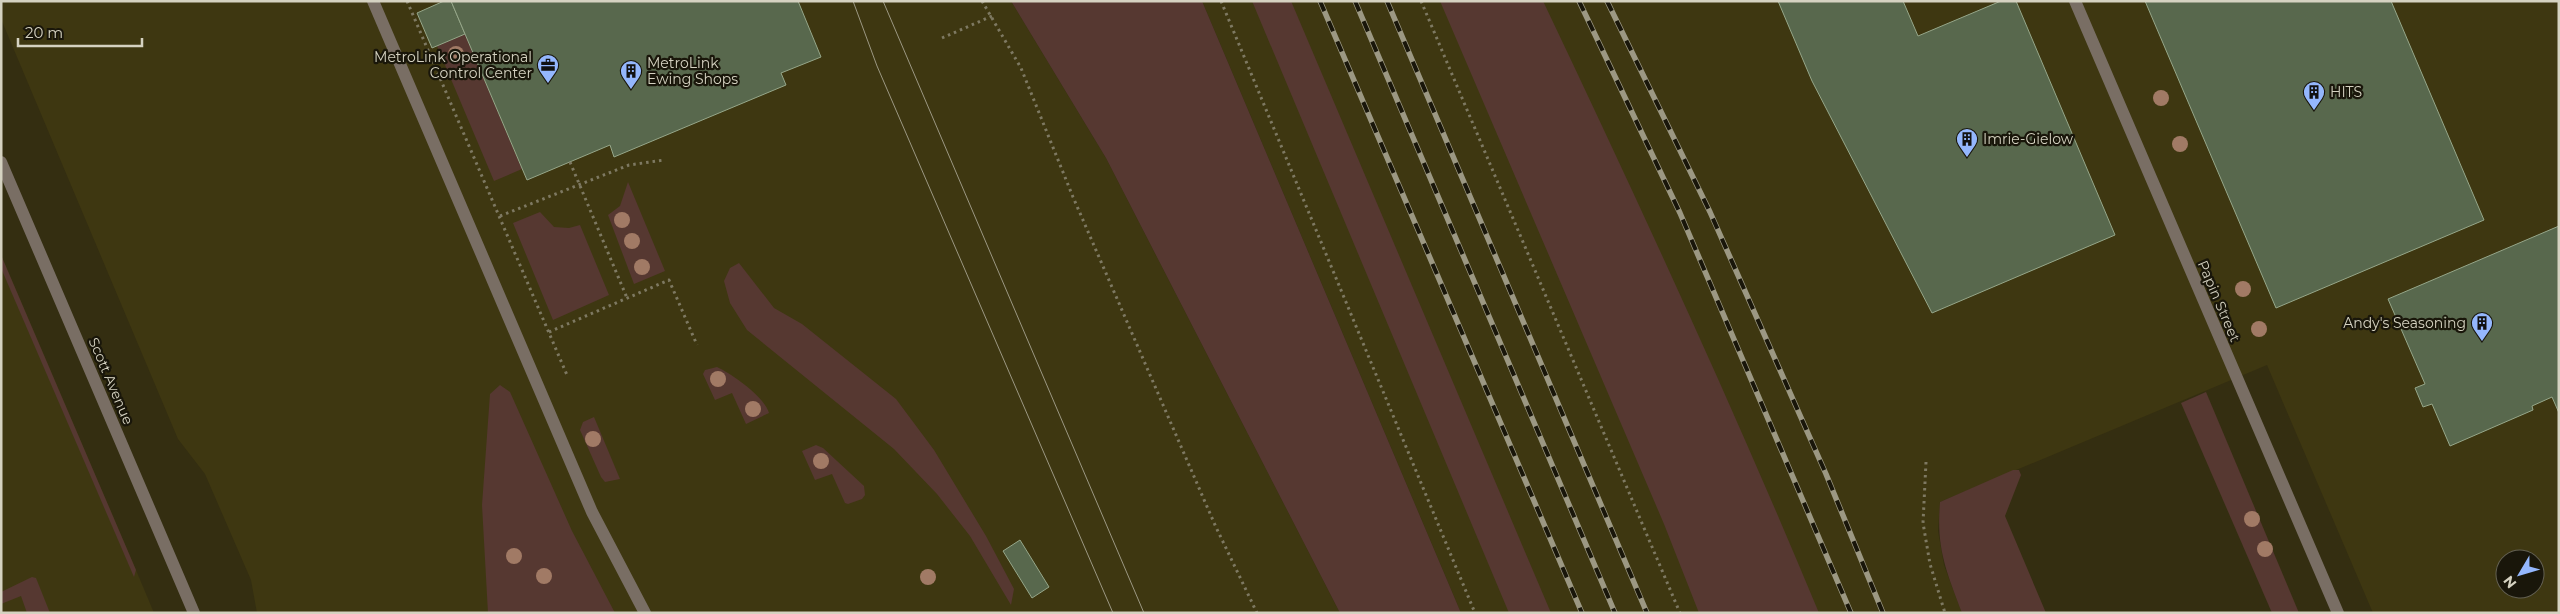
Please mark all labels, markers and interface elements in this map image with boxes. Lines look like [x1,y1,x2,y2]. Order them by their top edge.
scale bar [18,15,141,47]
text: 20 m [25,23,63,42]
place label: MetroLink Operational Control Center [374,48,532,82]
office icon: MetroLink Operational Control Center [536,53,560,84]
place label: MetroLink Ewing Shops [647,54,738,88]
building icon: MetroLink Ewing Shops [619,59,643,90]
building icon: HITS [2302,80,2326,111]
place label: HITS [2330,83,2362,101]
building icon: Imrie-Gielow [1955,127,1979,158]
place label: Imrie-Gielow [1983,130,2074,148]
street label: Papin Street [2194,258,2244,345]
building icon: Andy's Seasoning [2470,311,2494,342]
place label: Andy's Seasoning [2343,314,2466,332]
street label: Scott Avenue [85,335,137,427]
north arrow [2495,549,2545,599]
text: N [2499,572,2520,592]

